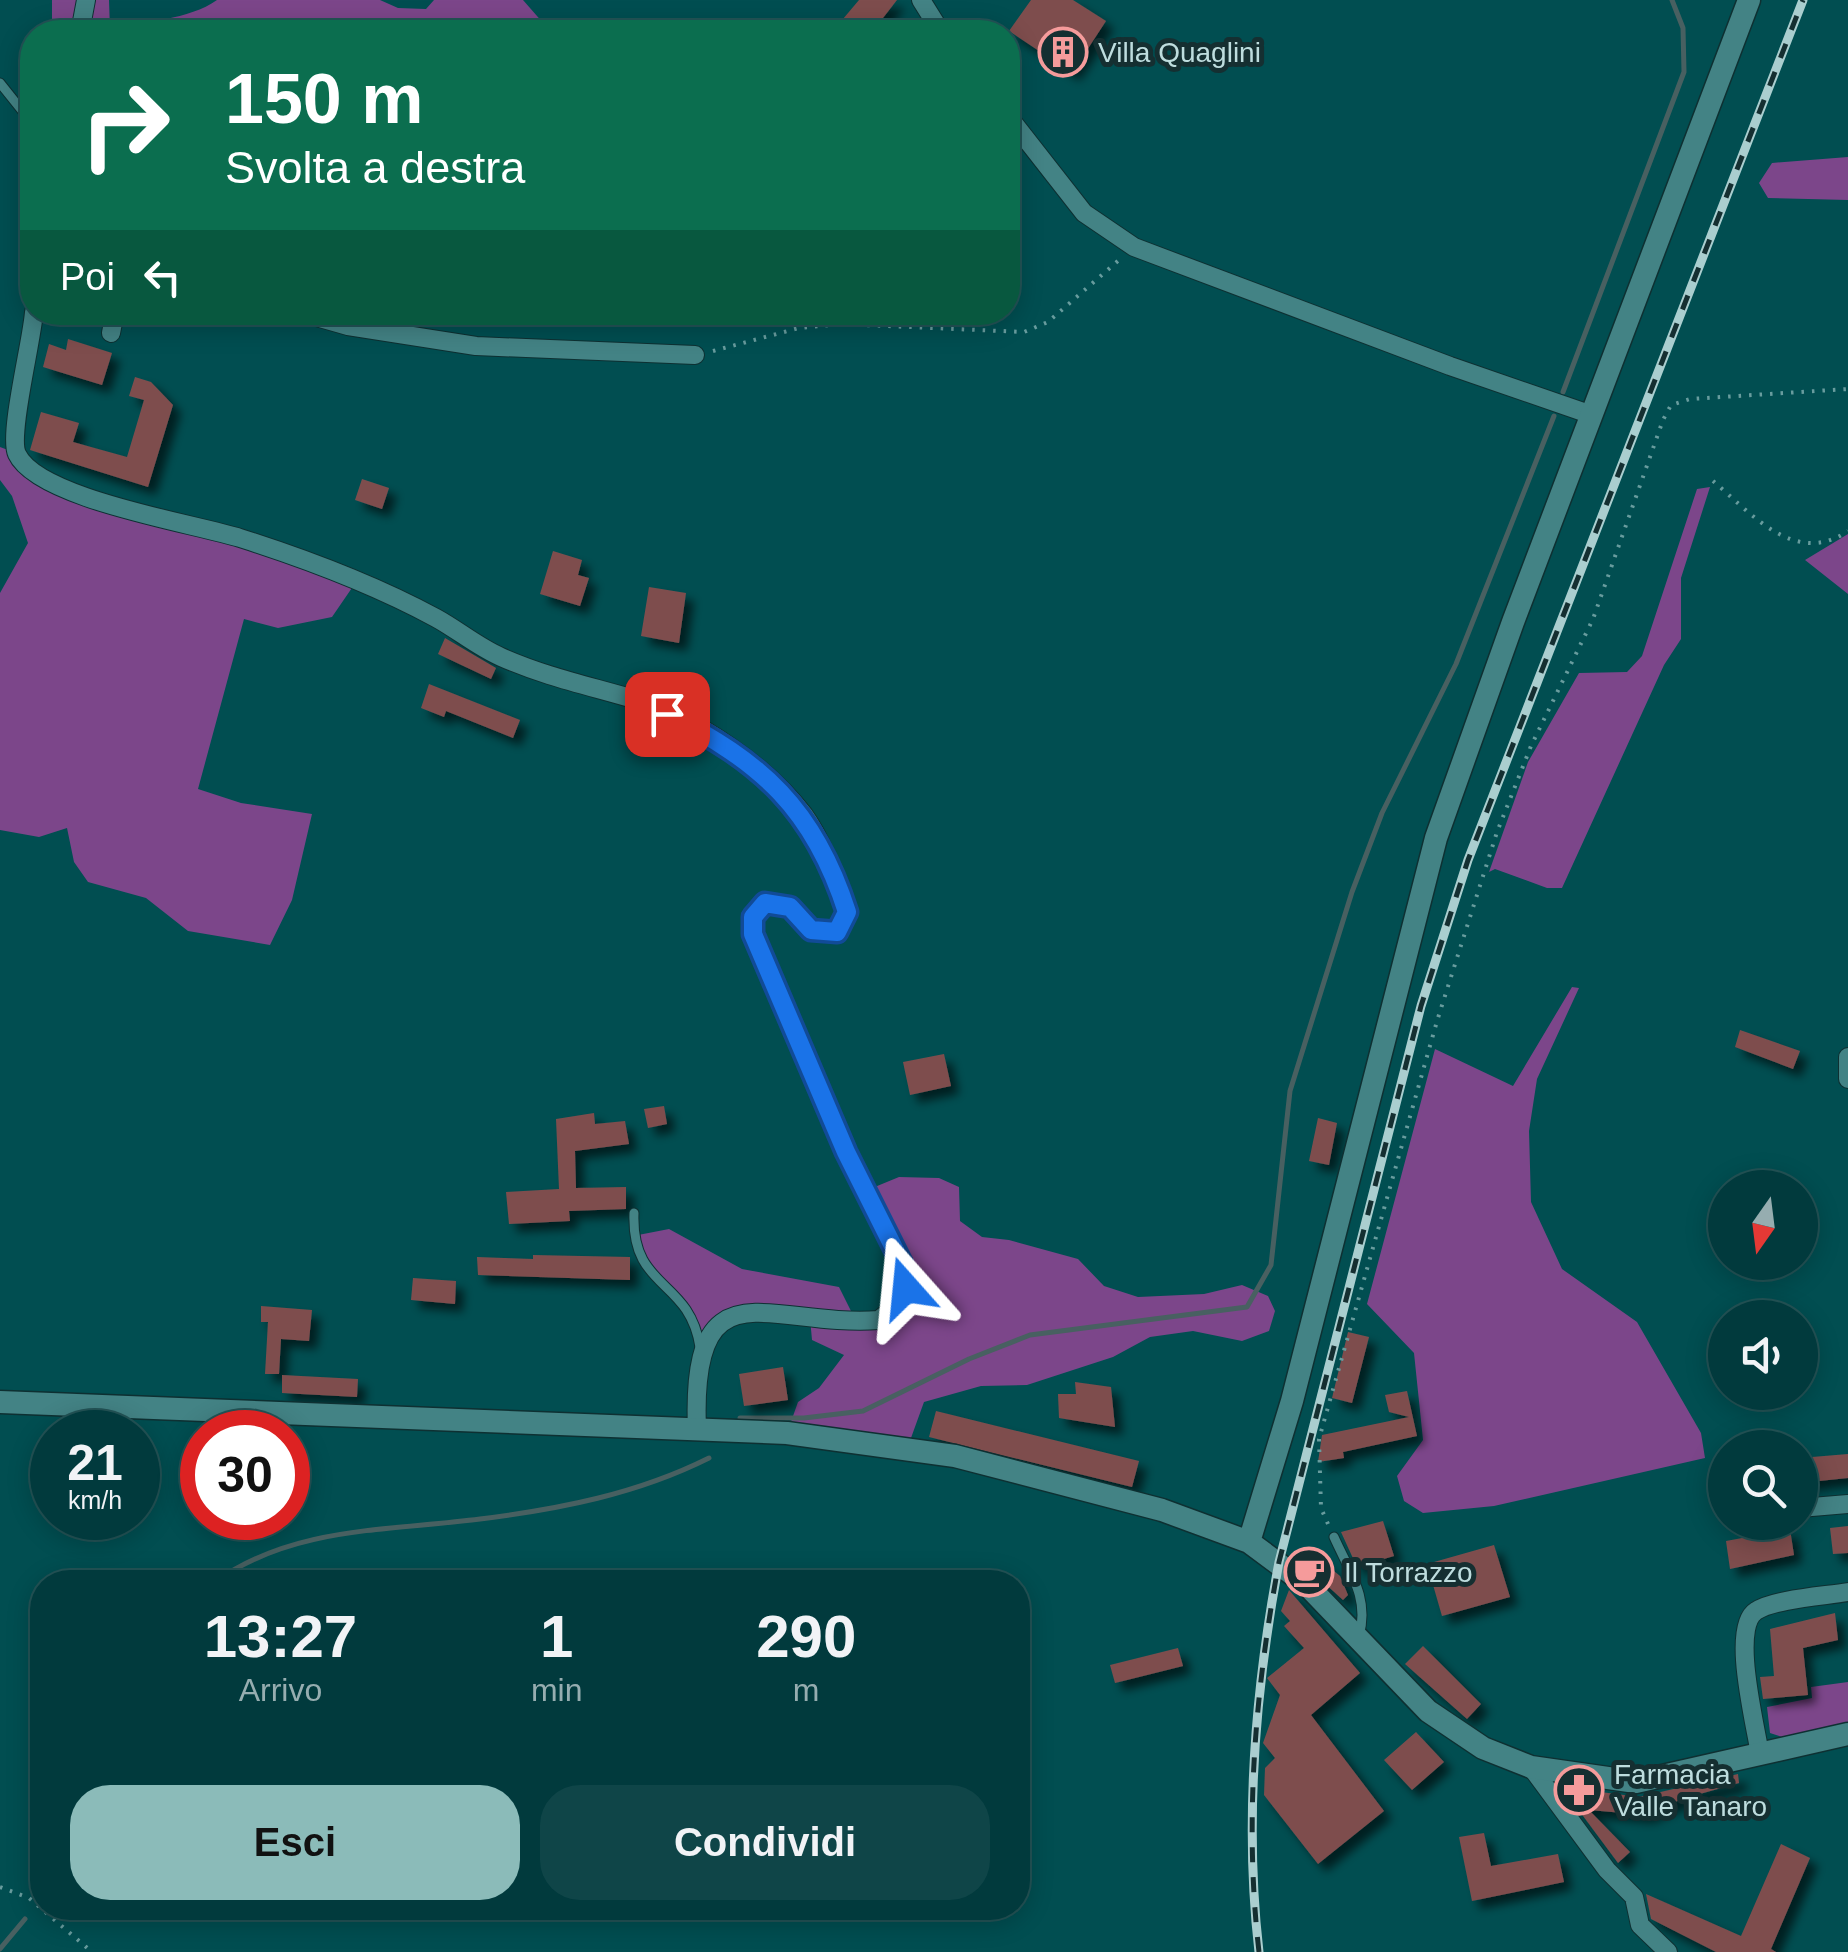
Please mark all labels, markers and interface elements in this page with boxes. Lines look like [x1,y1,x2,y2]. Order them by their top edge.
building icon: Villa Quaglini [1037,26,1089,78]
place label: Villa Quaglini [1098,37,1261,68]
icon: right [60,60,190,190]
text: 150 m [225,60,423,138]
text: Svolta a destra [225,142,525,193]
icon: left [135,250,190,305]
text: Poi [60,256,115,298]
pin [625,672,710,757]
icon: arrive [640,687,695,742]
north arrow [1708,1170,1818,1280]
map controls [1708,1170,1818,1540]
position arrow [854,1236,958,1340]
button: sound [1708,1300,1818,1410]
speed limit sign: 30 [180,1410,310,1540]
button: search [1708,1430,1818,1540]
text: 21 [67,1435,123,1491]
text: km/h [68,1486,122,1514]
cafe icon: Il Torrazzo [1283,1546,1335,1598]
place label: Il Torrazzo [1344,1557,1473,1588]
text: 13:27 [204,1603,357,1670]
text: 1 [540,1603,573,1670]
text: 290 [756,1603,856,1670]
text: Arrivo [239,1672,322,1708]
text: min [531,1672,582,1708]
text: m [793,1672,820,1708]
place label: Farmacia Valle Tanaro [1614,1759,1767,1822]
pharmacy icon: Farmacia Valle Tanaro [1553,1764,1605,1816]
button: Esci [70,1785,520,1900]
button: Condividi [540,1785,990,1900]

